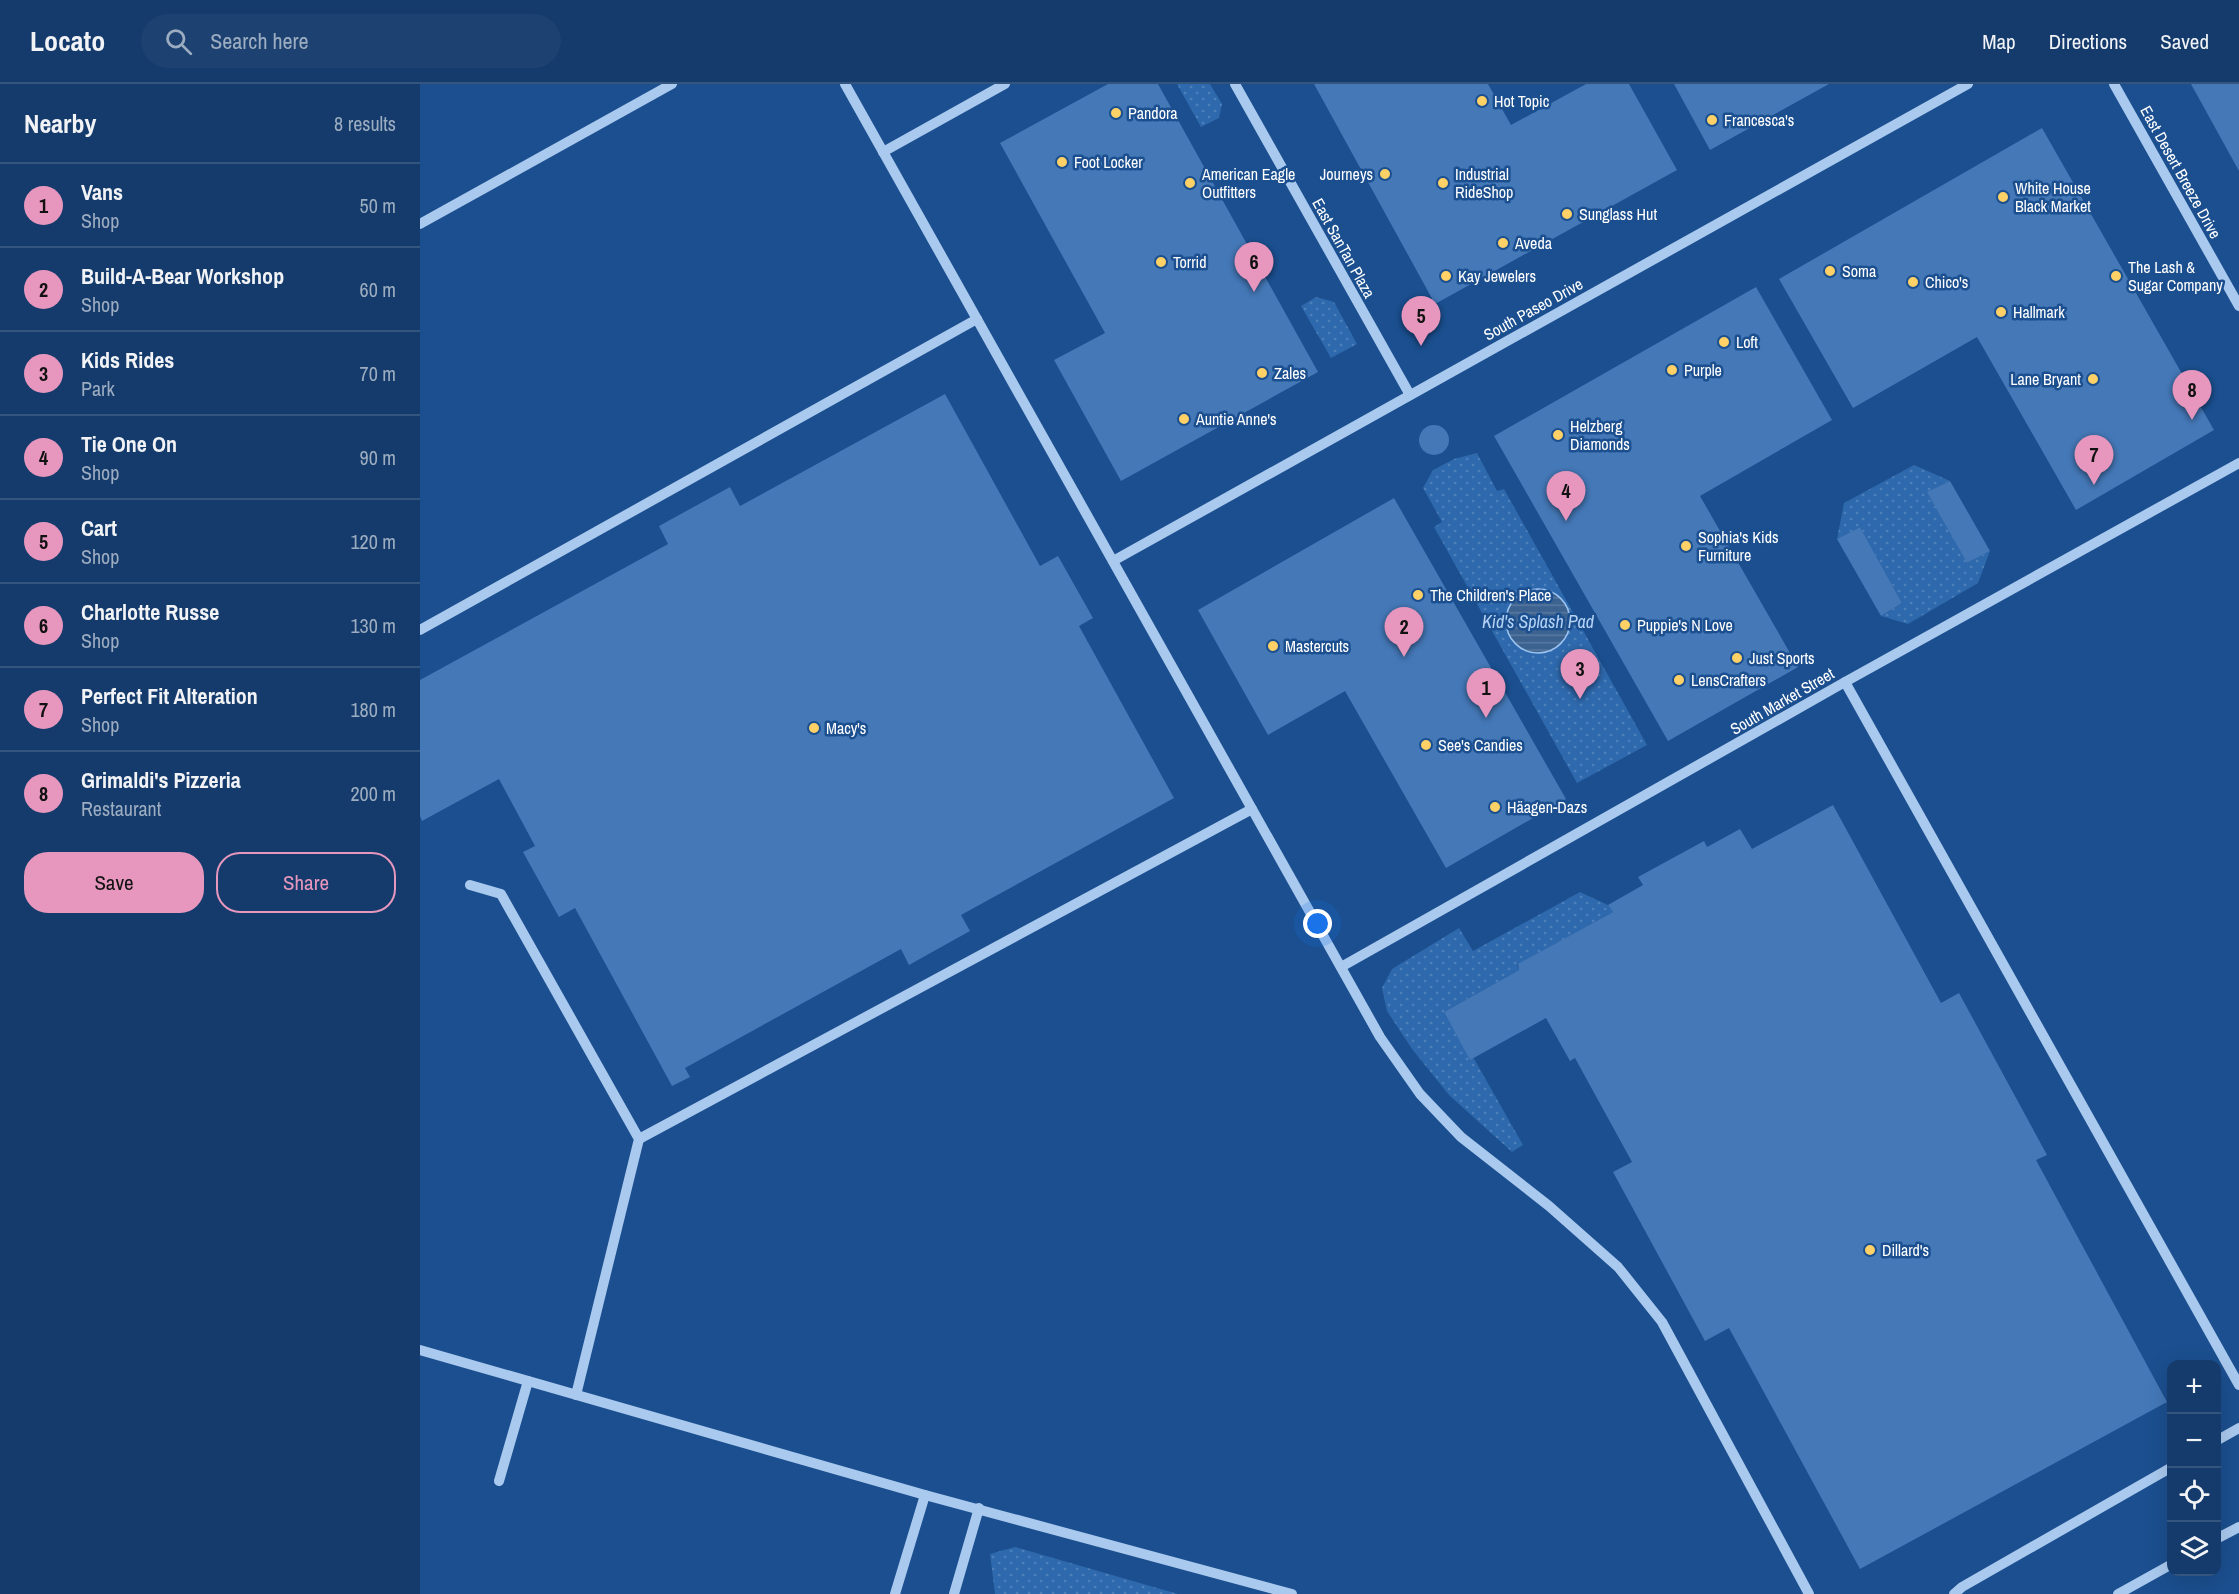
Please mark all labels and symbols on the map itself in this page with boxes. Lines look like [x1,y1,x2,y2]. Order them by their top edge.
place label: Hot Topic [1494,90,1550,112]
marker: Hot Topic [1475,94,1489,108]
place label: Pandora [1128,102,1178,124]
street label: East Desert Breeze Drive [2135,102,2227,242]
marker: Pandora [1109,106,1123,120]
place label: Francesca's [1724,109,1794,131]
marker: Francesca's [1705,113,1719,127]
place label: Foot Locker [1074,151,1143,173]
marker: Foot Locker [1055,155,1069,169]
place label: American Eagle Outfitters [1201,163,1295,203]
place label: Journeys [1320,163,1373,185]
place label: Industrial RideShop [1455,163,1513,203]
marker: Journeys [1378,167,1392,181]
marker: American Eagle Outfitters [1183,176,1197,190]
marker: Industrial RideShop [1436,176,1450,190]
place label: White House Black Market [2015,177,2091,217]
marker: White House Black Market [1996,190,2010,204]
street label: East SanTan Plaza [1307,194,1381,303]
place label: Sunglass Hut [1579,203,1657,225]
marker: Sunglass Hut [1560,207,1574,221]
place label: Aveda [1514,232,1553,254]
marker: Aveda [1496,236,1510,250]
pin: 6 [1234,242,1274,292]
place label: Torrid [1173,251,1207,273]
marker: Torrid [1154,255,1168,269]
place label: The Lash & Sugar Company [2128,256,2223,296]
place label: Soma [1842,260,1877,282]
marker: Soma [1823,264,1837,278]
place label: Kay Jewelers [1458,265,1536,287]
marker: Kay Jewelers [1439,269,1453,283]
marker: The Lash & Sugar Company [2109,269,2123,283]
place label: Chico's [1925,271,1968,293]
street label: South Paseo Drive [1480,273,1586,345]
marker: Chico's [1906,275,1920,289]
pin: 5 [1402,296,1440,346]
place label: Hallmark [2013,301,2065,323]
marker: Hallmark [1994,305,2008,319]
place label: Loft [1736,331,1758,353]
marker: Loft [1717,335,1731,349]
place label: Purple [1684,359,1722,381]
place label: Zales [1274,362,1306,384]
marker: Purple [1665,363,1679,377]
marker: Zales [1255,366,1269,380]
place label: Lane Bryant [2010,368,2081,390]
pin: 8 [2172,370,2212,420]
marker: Lane Bryant [2086,372,2100,386]
place label: Auntie Anne's [1195,408,1277,430]
marker: Auntie Anne's [1177,412,1191,426]
place label: Helzberg Diamonds [1570,415,1630,455]
marker: Helzberg Diamonds [1551,428,1565,442]
pin: 7 [2074,436,2114,485]
pin: 4 [1546,472,1586,521]
place label: Sophia's Kids Furniture [1698,526,1779,566]
marker: Sophia's Kids Furniture [1679,539,1693,553]
place label: The Children's Place [1430,584,1551,606]
marker: The Children's Place [1411,588,1425,602]
pin: 2 [1384,608,1424,657]
water label: Kid's Splash Pad [1482,609,1595,634]
place label: Puppie's N Love [1637,614,1733,636]
marker: Puppie's N Love [1618,618,1632,632]
place label: Mastercuts [1285,635,1349,657]
marker: Mastercuts [1266,639,1280,653]
place label: Just Sports [1749,647,1815,669]
pin: 3 [1560,650,1600,699]
marker: Just Sports [1730,651,1744,665]
street label: South Market Street [1726,662,1838,740]
pin: 1 [1466,668,1506,718]
place label: LensCrafters [1691,669,1766,691]
marker: LensCrafters [1672,673,1686,687]
place label: Macy's [826,717,866,739]
marker: Macy's [807,721,821,735]
place label: See's Candies [1438,734,1523,756]
marker: See's Candies [1419,738,1433,752]
place label: Häagen-Dazs [1507,796,1587,818]
marker: Häagen-Dazs [1488,800,1502,814]
your location [1303,909,1332,938]
place label: Dillard's [1882,1239,1929,1261]
marker: Dillard's [1863,1243,1877,1257]

